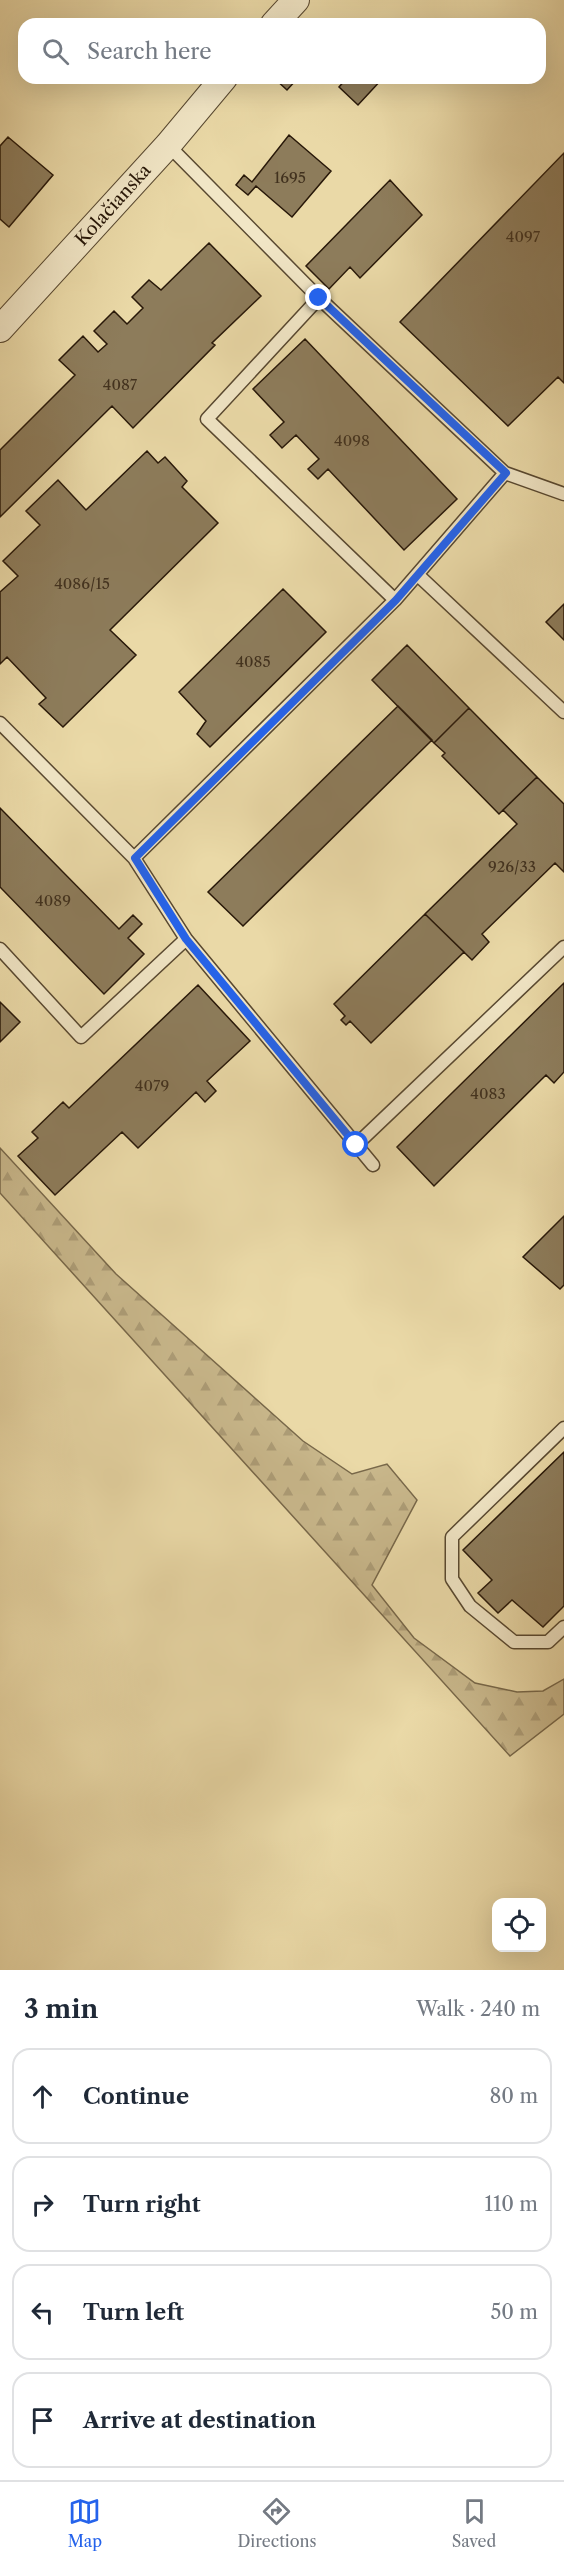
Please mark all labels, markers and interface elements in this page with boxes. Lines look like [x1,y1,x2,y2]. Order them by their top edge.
search box [18,18,546,84]
icon: search [39,35,72,68]
text: Search here [87,38,212,65]
street label: Kolačianska [71,159,156,250]
house number: 1695 [274,168,306,187]
house number: 4097 [506,227,541,246]
route end [305,284,331,310]
house number: 4087 [103,375,138,394]
house number: 4098 [334,431,370,450]
house number: 4086/15 [54,574,110,593]
house number: 4085 [235,652,271,671]
house number: 926/33 [488,857,536,876]
house number: 4089 [35,891,71,910]
house number: 4079 [135,1076,169,1095]
house number: 4083 [470,1084,506,1103]
route start [342,1131,368,1157]
map controls [492,1898,546,1952]
button: locate [492,1898,546,1952]
text: 3 min [24,1993,98,2025]
text: Walk · 240 m [416,1997,540,2021]
icon: ahead [26,2080,59,2113]
text: Continue [83,2083,189,2110]
text: 80 m [490,2084,538,2108]
icon: right [26,2188,59,2221]
text: Turn right [83,2191,201,2218]
text: 110 m [485,2192,538,2216]
icon: left [26,2296,59,2329]
text: Turn left [83,2299,184,2326]
text: 50 m [491,2300,538,2324]
icon: arrive [26,2404,59,2437]
text: Arrive at destination [83,2407,316,2434]
tab: Map [68,2495,102,2551]
tab: Directions [237,2495,316,2551]
tab: Saved [452,2495,496,2551]

